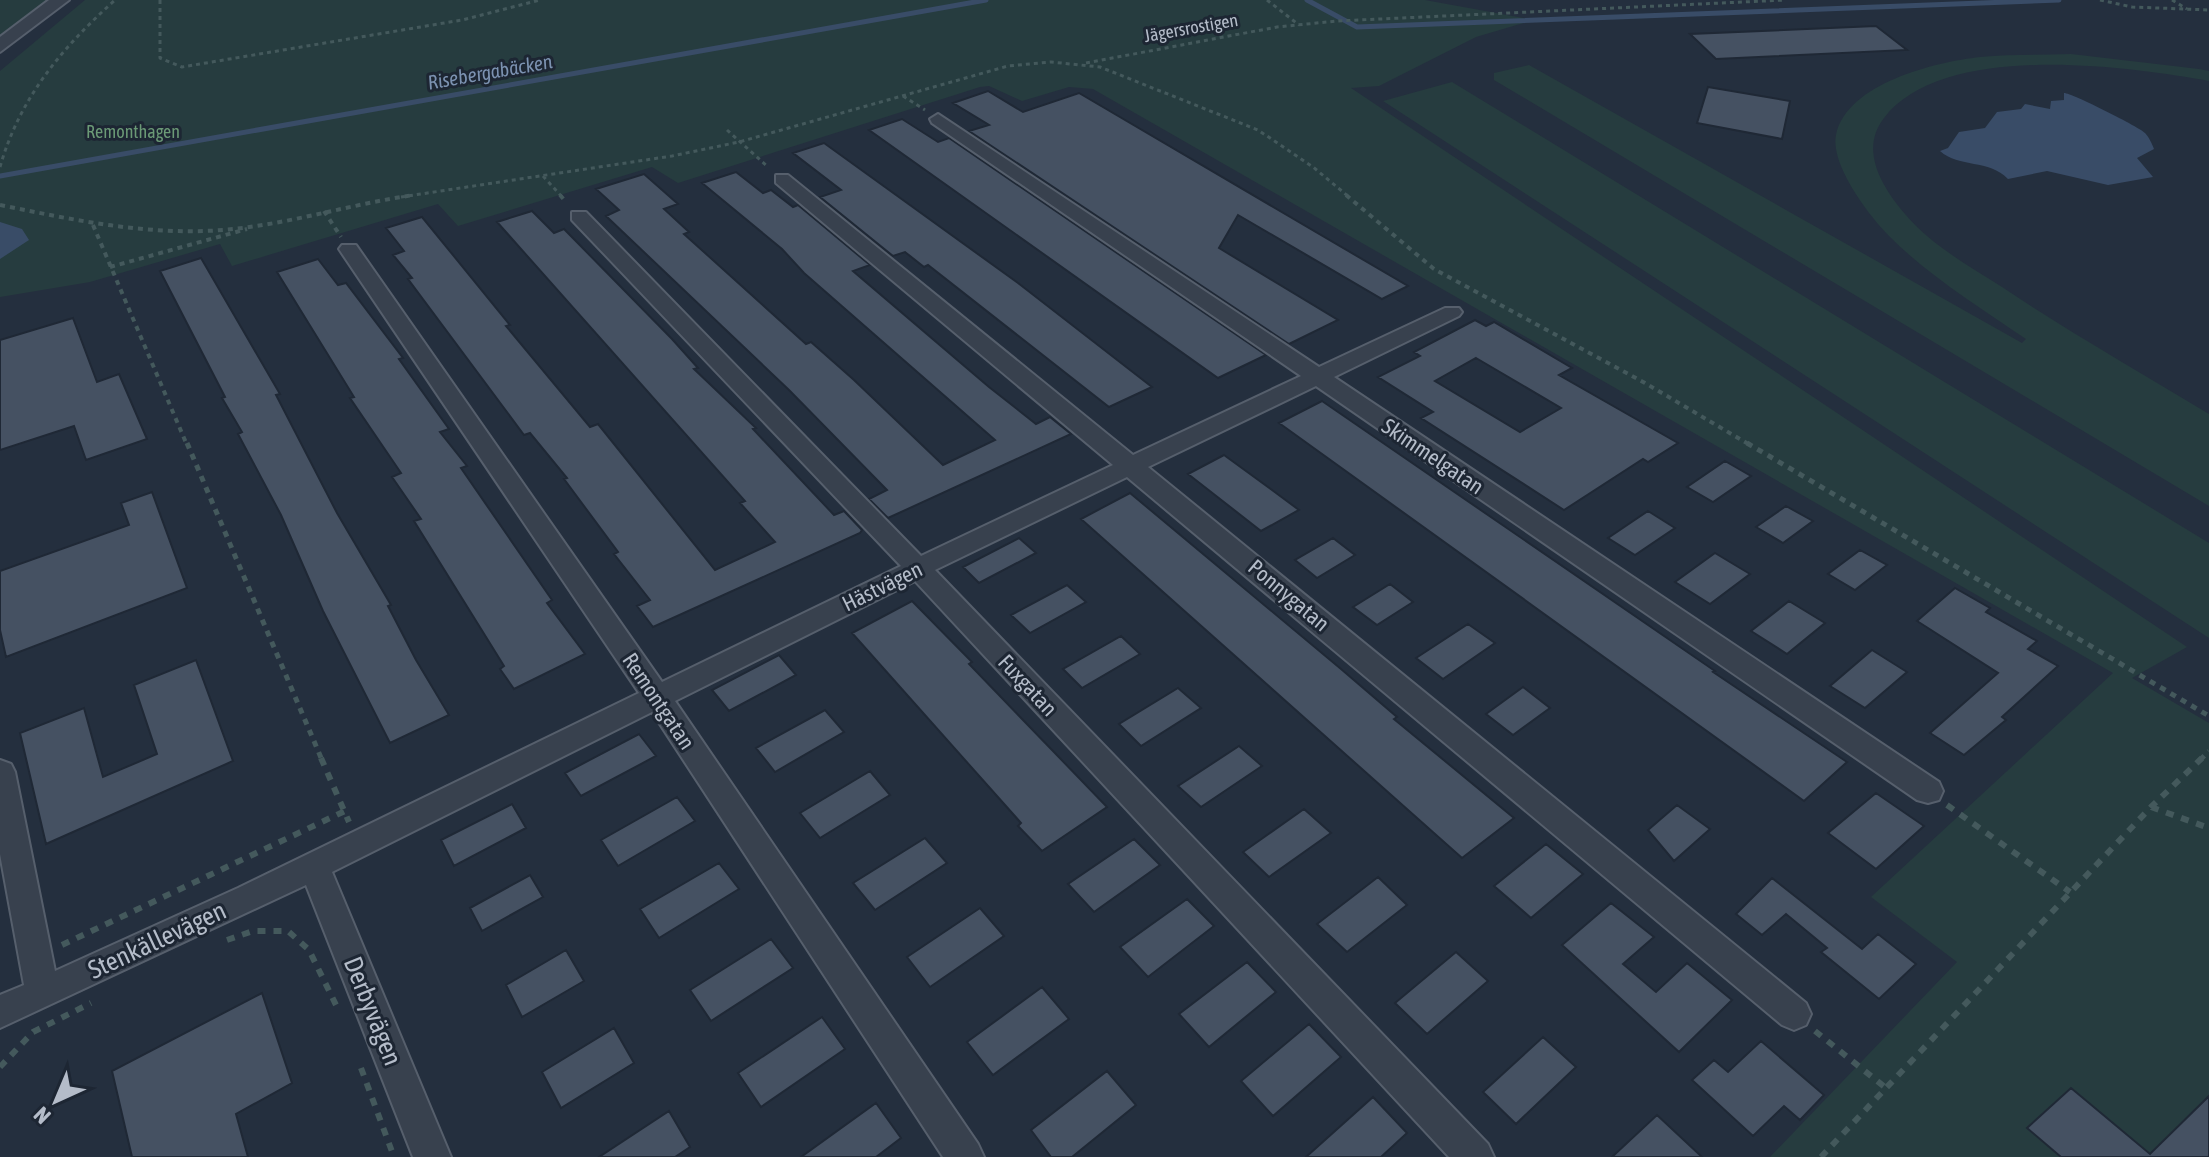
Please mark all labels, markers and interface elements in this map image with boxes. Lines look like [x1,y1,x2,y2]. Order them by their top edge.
street label: Jägersrostigen [1142,9,1240,46]
water label: Risebergabäcken [426,49,554,94]
park label: Remonthagen [86,121,180,142]
street label: Skimmelgatan [1377,413,1489,499]
street label: Ponnygatan [1243,554,1335,636]
street label: Hästvägen [838,555,926,617]
street label: Remontgatan [617,648,701,754]
street label: Fuxgatan [993,649,1063,721]
street label: Stenkällevägen [83,895,231,985]
street label: Derbyvägen [338,952,408,1070]
north arrow [16,1061,96,1141]
text: N [28,1102,56,1129]

